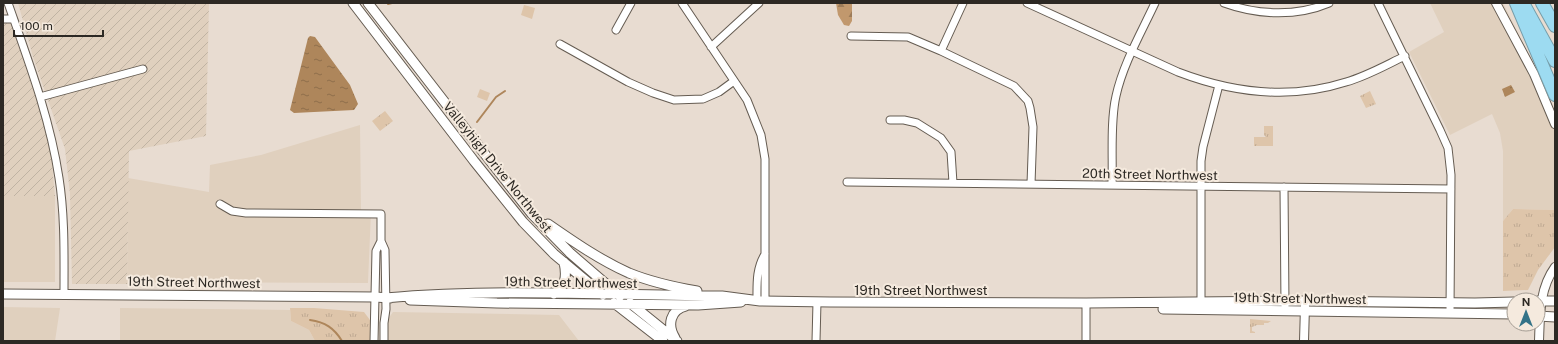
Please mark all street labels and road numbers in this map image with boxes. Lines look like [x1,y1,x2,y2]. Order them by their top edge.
street label: Valleyhigh Drive Northwest [440,99,555,236]
street label: 20th Street Northwest [1082,166,1218,183]
street label: 19th Street Northwest [127,274,261,291]
street label: 19th Street Northwest [504,274,638,291]
street label: 19th Street Northwest [854,283,988,298]
street label: 19th Street Northwest [1233,290,1367,307]

